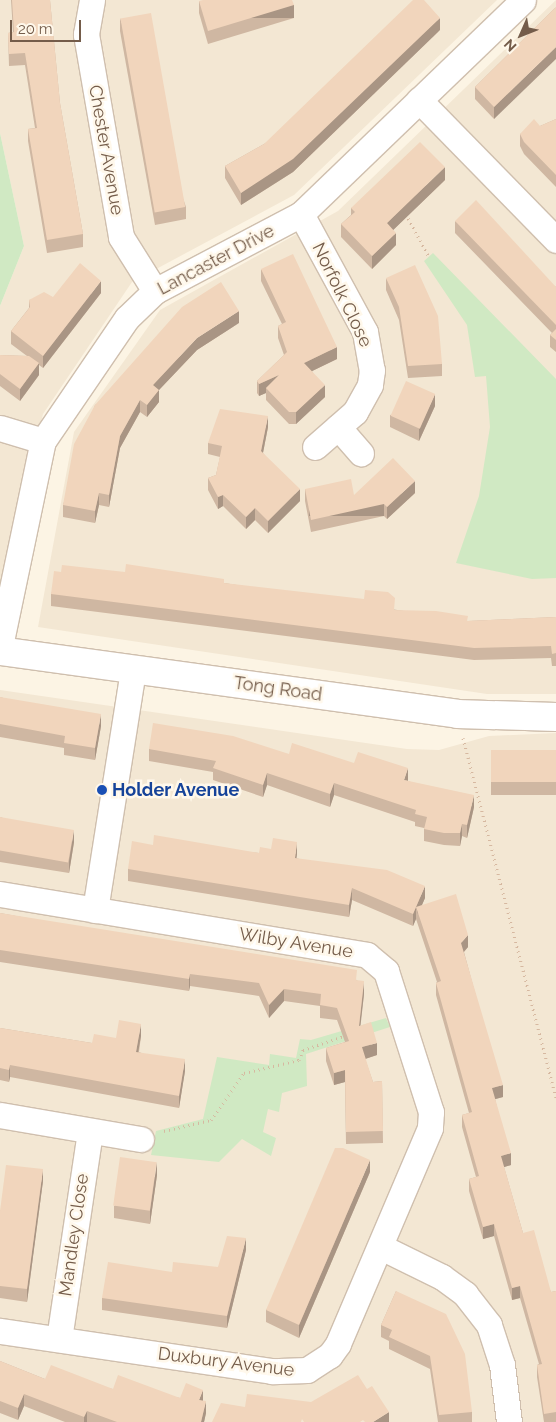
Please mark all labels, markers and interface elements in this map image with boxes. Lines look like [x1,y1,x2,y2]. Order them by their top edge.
scale bar [12,10,84,42]
north arrow [496,10,546,60]
text: 20 m [18,20,53,38]
text: N [501,36,520,55]
street label: Chester Avenue [84,83,128,217]
street label: Lancaster Drive [154,220,278,300]
street label: Norfolk Close [307,239,377,351]
street label: Tong Road [232,672,324,706]
place label: Holder Avenue [112,779,240,801]
marker: Holder Avenue [96,784,108,796]
street label: Wilby Avenue [237,923,355,963]
street label: Mandley Close [55,1172,93,1298]
street label: Duxbury Avenue [156,1343,296,1381]

